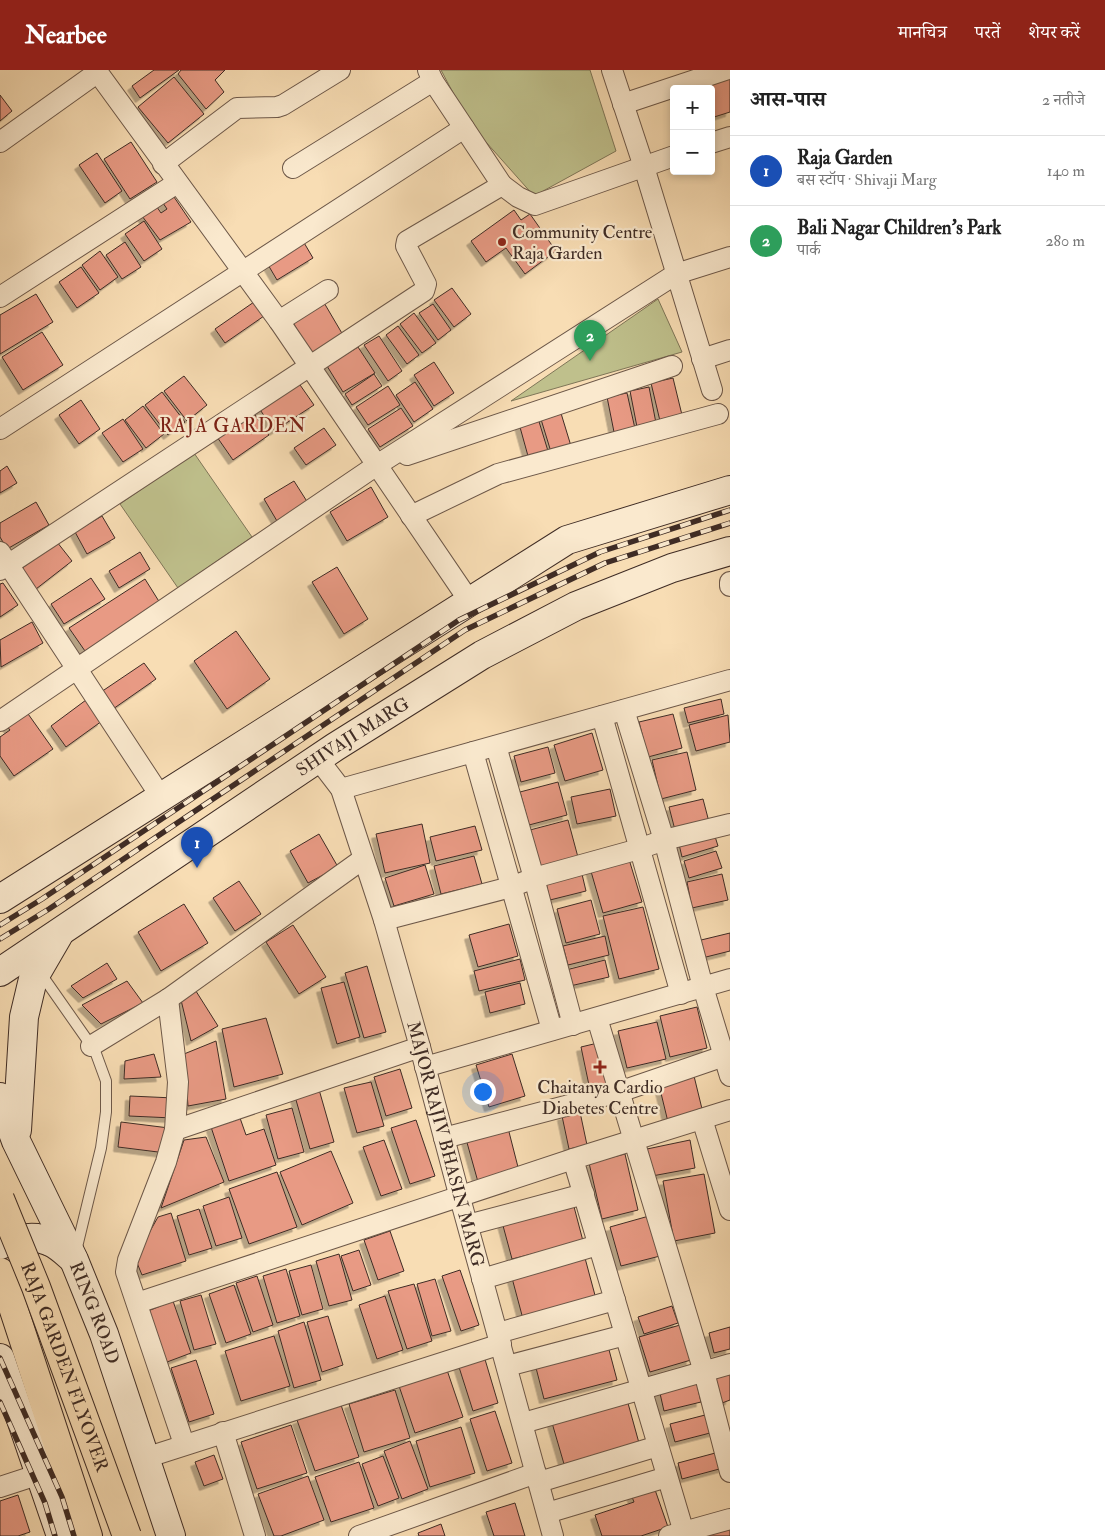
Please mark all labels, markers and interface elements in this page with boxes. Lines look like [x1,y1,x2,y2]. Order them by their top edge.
text: Nearbee [25,20,107,51]
text: मानचित्र [898,21,947,44]
text: परतें [975,21,1001,44]
text: शेयर करें [1029,21,1080,44]
map controls [670,85,715,175]
button: + [670,85,715,130]
text: आस-पास [750,86,826,113]
text: 2 नतीजे [1042,90,1085,110]
button: − [670,130,715,175]
text: Raja Garden [797,146,892,170]
text: 1 [763,161,769,181]
text: 140 m [1047,161,1085,181]
text: बस स्टॉप · Shivaji Marg [797,170,937,190]
text: Bali Nagar Children's Park [797,216,1001,240]
place label: Community Centre Raja Garden [512,221,653,265]
text: 2 [762,231,770,251]
text: 280 m [1045,231,1085,251]
marker: Community Centre Raja Garden [496,236,508,248]
text: पार्क [797,240,821,260]
pin: 2 [574,320,606,361]
district label: RAJA GARDEN [159,414,307,438]
street label: SHIVAJI MARG [292,692,414,782]
pin: 1 [181,827,213,868]
street label: MAJOR RAJIV BHASIN MARG [401,1019,489,1270]
marker: Chaitanya Cardio Diabetes Centre [593,1060,607,1074]
place label: Chaitanya Cardio Diabetes Centre [537,1076,663,1120]
your location [470,1079,496,1105]
street label: RING ROAD [64,1258,124,1367]
street label: RAJA GARDEN FLYOVER [15,1259,114,1476]

